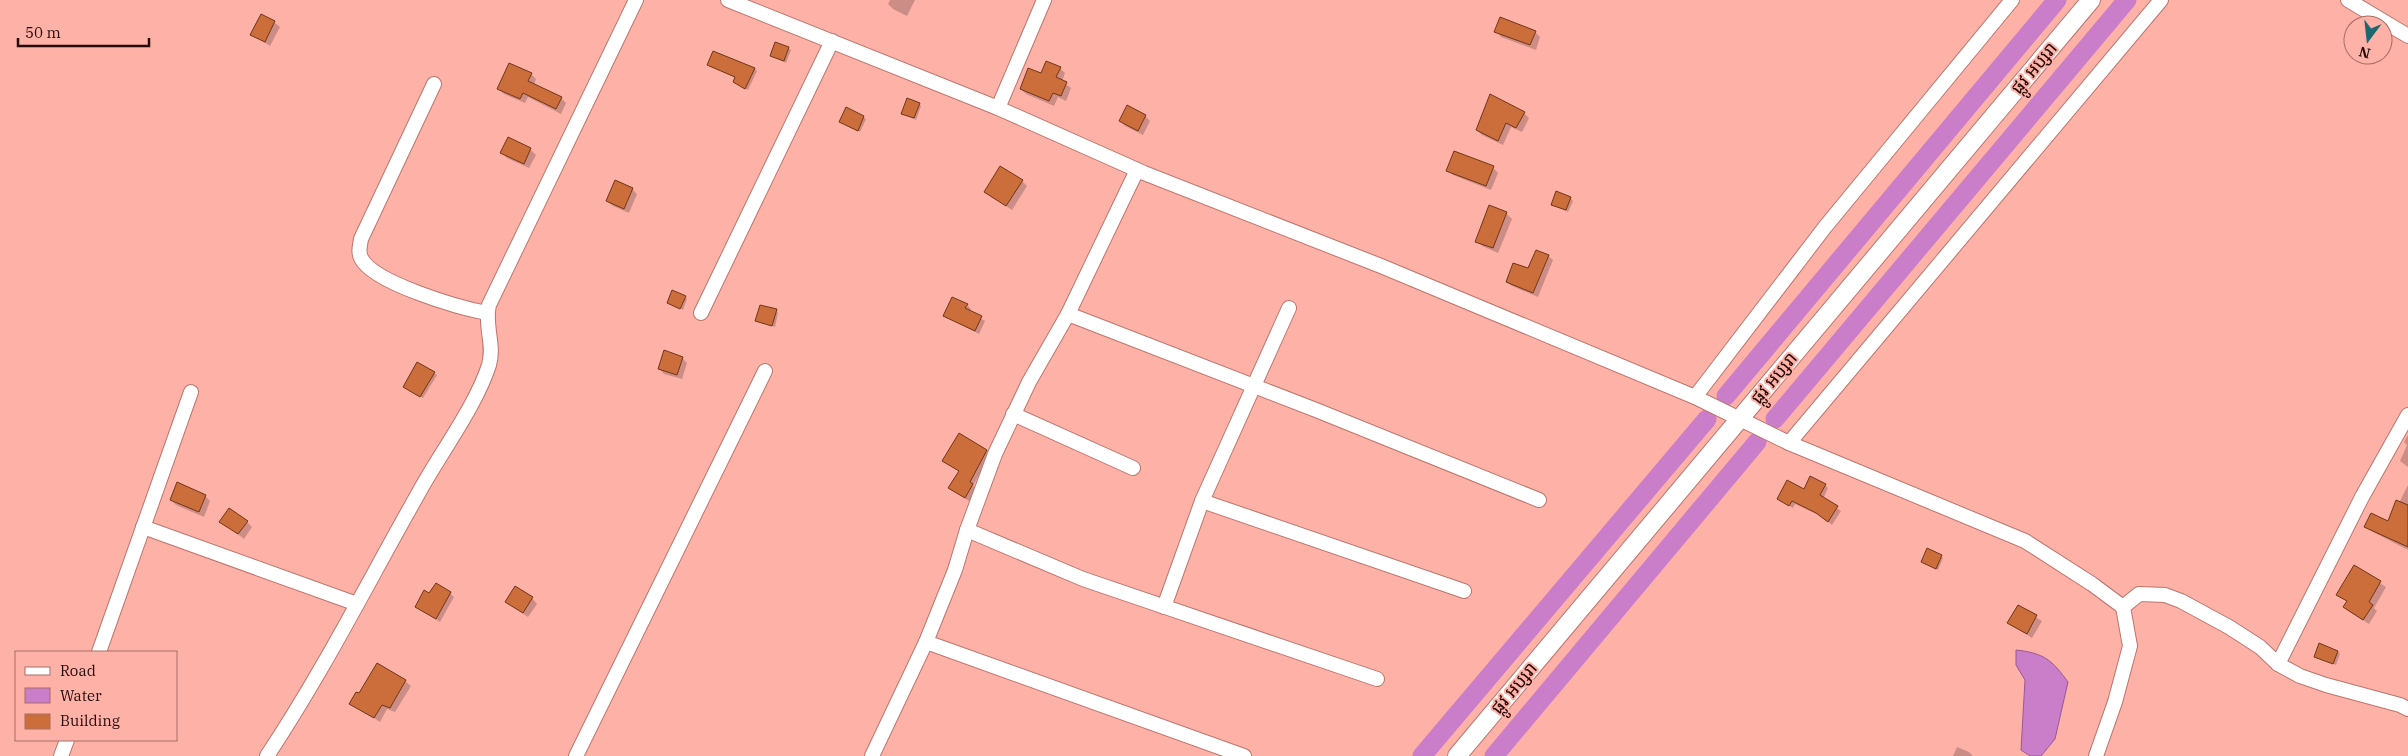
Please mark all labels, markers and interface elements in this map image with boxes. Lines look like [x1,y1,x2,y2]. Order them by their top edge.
scale bar [18,15,149,47]
north arrow [2343,15,2393,65]
text: 50 m [25,23,61,42]
street label: ផ្លូវ អប្សរា [2005,37,2066,102]
text: N [2357,42,2372,63]
street label: ផ្លូវ អប្សរា [1745,347,1806,412]
legend [15,651,178,741]
street label: ផ្លូវ អប្សរា [1485,657,1546,722]
text: Road [60,661,96,680]
text: Water [60,686,102,705]
text: Building [60,711,120,730]

